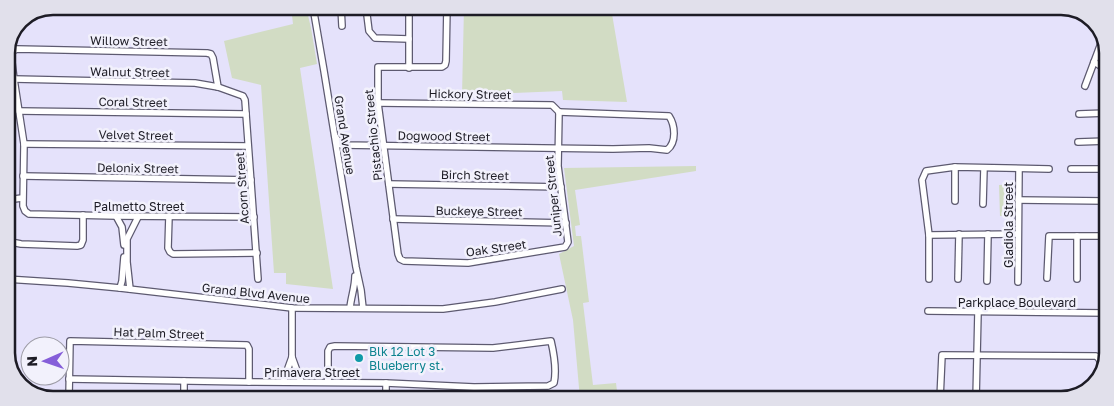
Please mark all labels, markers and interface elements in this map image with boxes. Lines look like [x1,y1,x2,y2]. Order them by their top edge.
street label: Willow Street [90,33,168,49]
street label: Walnut Street [90,64,170,80]
street label: Hickory Street [428,86,512,102]
street label: Pistachio Street [361,88,385,181]
street label: Coral Street [98,94,168,110]
street label: Grand Avenue [331,94,359,176]
street label: Velvet Street [99,127,174,143]
street label: Dogwood Street [397,128,491,144]
street label: Acorn Street [232,151,252,225]
street label: Juniper Street [541,154,565,238]
street label: Delonix Street [97,160,179,176]
street label: Birch Street [441,167,509,183]
street label: Gladiola Street [1001,182,1016,268]
street label: Palmetto Street [93,199,185,214]
street label: Buckeye Street [435,203,523,219]
street label: Oak Street [465,236,527,260]
street label: Grand Blvd Avenue [201,280,311,306]
street label: Parkplace Boulevard [958,295,1076,310]
street label: Hat Palm Street [113,324,205,342]
north arrow [20,336,70,386]
place label: Blk 12 Lot 3 Blueberry st. [369,344,444,373]
marker: Blk 12 Lot 3 Blueberry st. [353,352,365,364]
text: N [23,356,40,367]
street label: Primavera Street [264,365,360,380]

